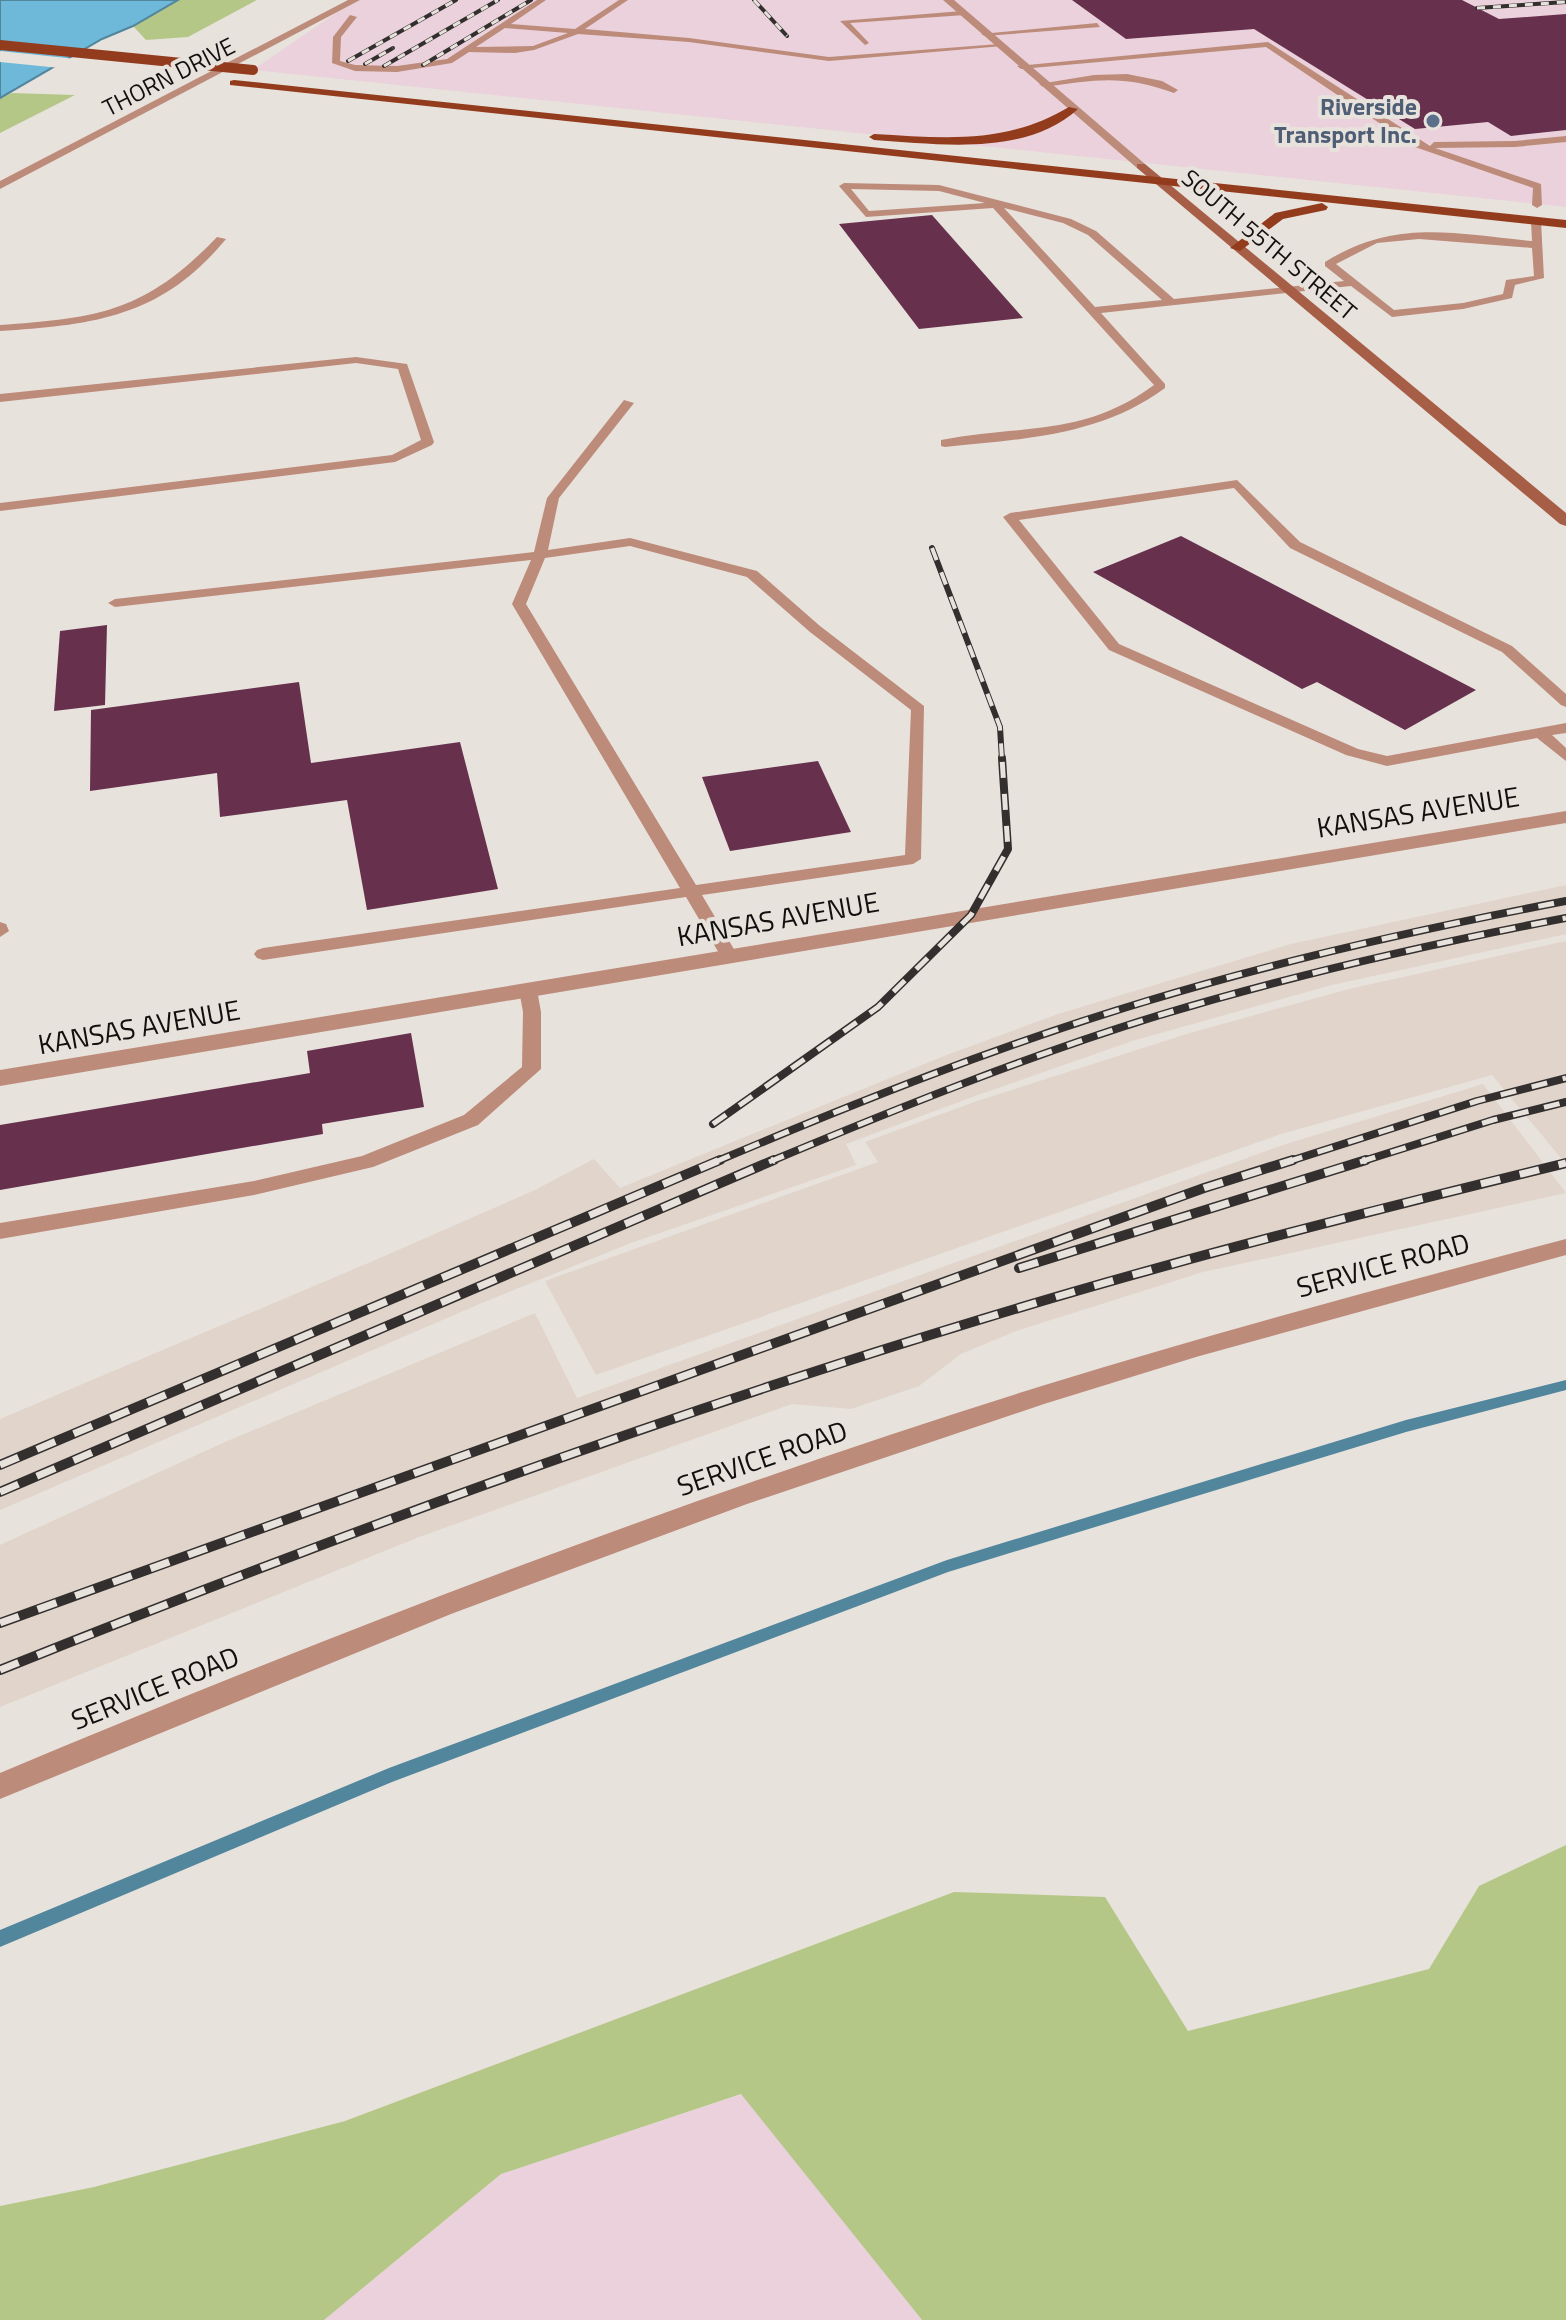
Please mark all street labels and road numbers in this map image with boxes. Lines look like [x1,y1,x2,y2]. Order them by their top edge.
street label: THORN DRIVE [96,27,241,125]
street label: SOUTH 55TH STREET [1174,160,1365,329]
street label: KANSAS AVENUE [1314,774,1522,849]
street label: KANSAS AVENUE [674,880,882,957]
street label: KANSAS AVENUE [35,988,243,1065]
street label: SERVICE ROAD [1291,1221,1474,1308]
street label: SERVICE ROAD [671,1408,853,1507]
street label: SERVICE ROAD [64,1634,245,1741]

